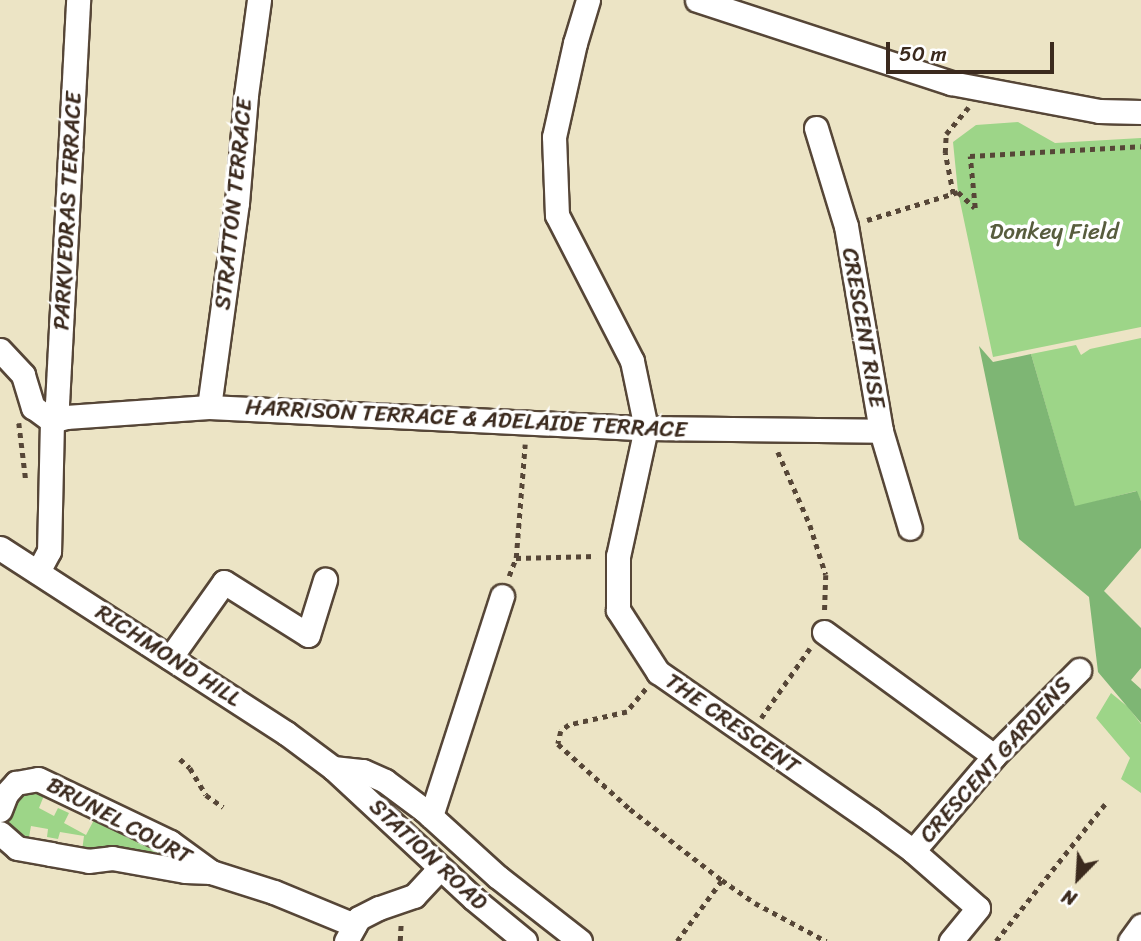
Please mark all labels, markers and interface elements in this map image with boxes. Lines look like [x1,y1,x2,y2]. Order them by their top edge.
scale bar [889,28,1057,72]
text: 50 m [899,35,947,73]
street label: PARKVEDRAS TERRACE [48,91,88,331]
street label: STRATTON TERRACE [209,97,259,311]
park label: Donkey Field [989,218,1119,246]
street label: CRESCENT RISE [835,245,891,411]
street label: HARRISON TERRACE & ADELAIDE TERRACE [244,394,688,444]
street label: RICHMOND HILL [89,598,247,714]
street label: THE CRESCENT [660,668,804,780]
street label: CRESCENT GARDENS [914,671,1078,849]
street label: BRUNEL COURT [42,772,196,870]
street label: STATION ROAD [363,793,493,917]
north arrow [1043,843,1113,913]
text: N [1057,880,1082,915]

